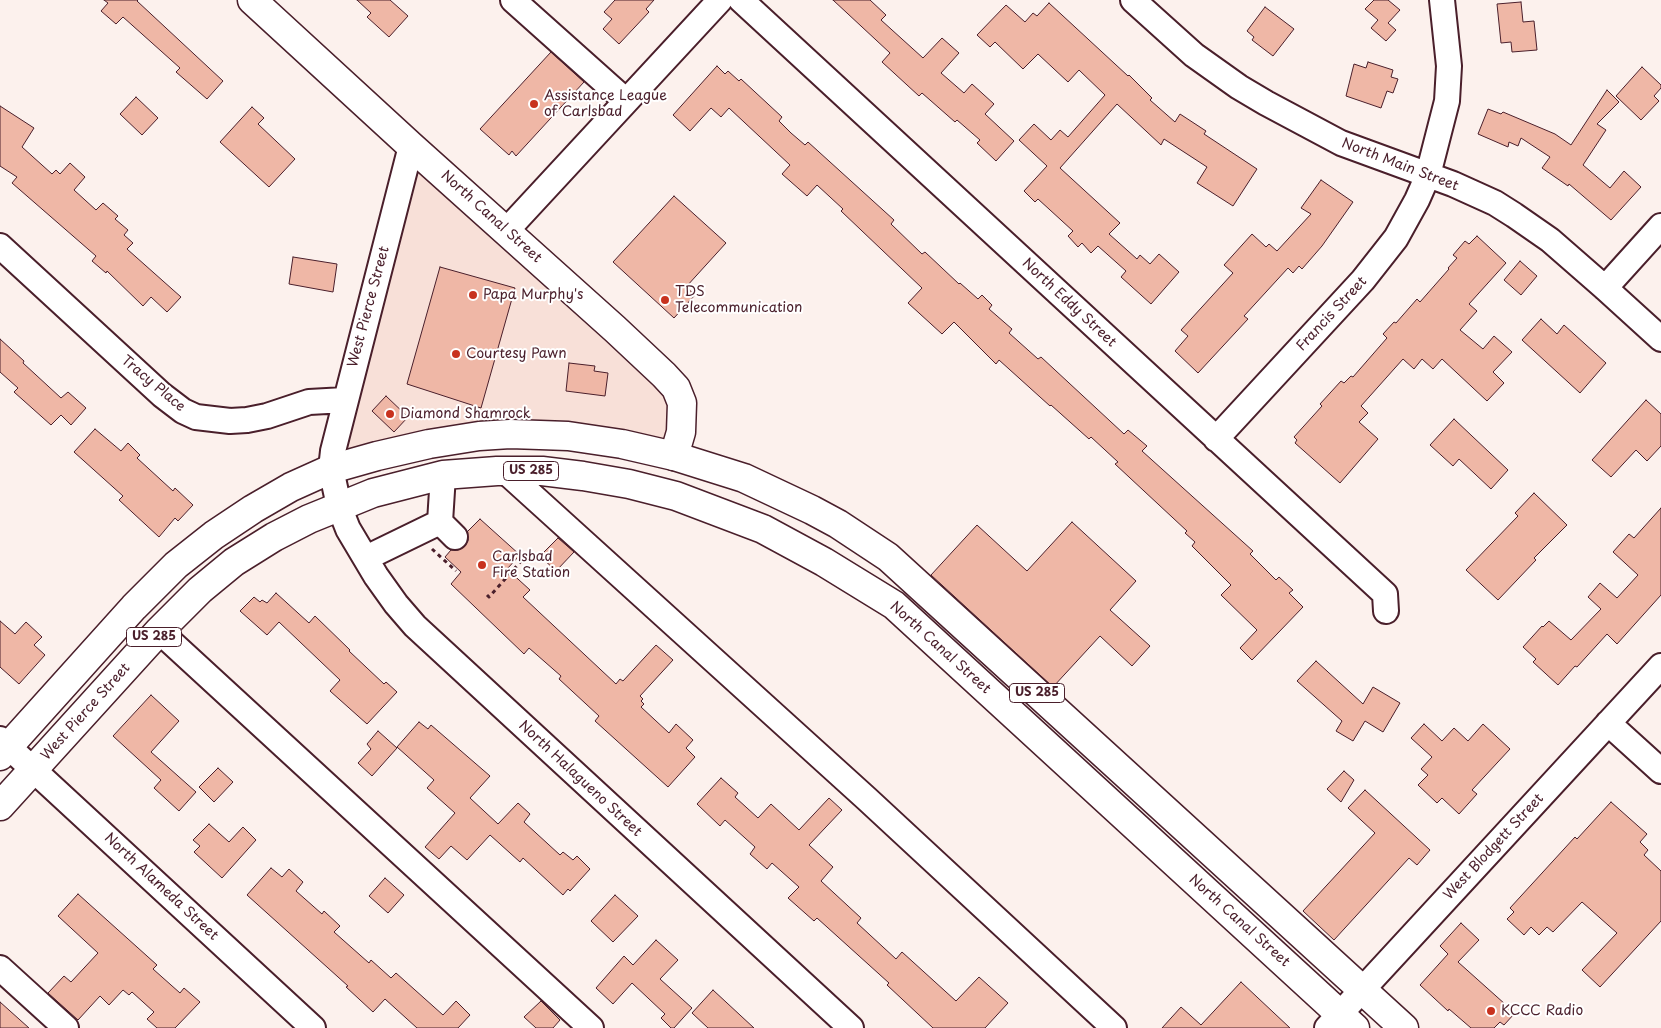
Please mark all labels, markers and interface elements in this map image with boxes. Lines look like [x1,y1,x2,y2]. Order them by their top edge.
place label: Assistance League of Carlsbad [544,88,667,120]
marker: Assistance League of Carlsbad [528,98,540,110]
street label: North Main Street [1339,135,1461,195]
street label: North Canal Street [437,167,545,267]
street label: West Pierce Street [345,244,393,370]
street label: North Eddy Street [1018,255,1120,351]
street label: Francis Street [1293,273,1371,355]
place label: TDS Telecommunication [675,284,802,316]
place label: Papa Murphy's [483,287,583,303]
marker: Papa Murphy's [467,289,479,301]
marker: TDS Telecommunication [659,294,671,306]
place label: Courtesy Pawn [466,346,567,362]
marker: Courtesy Pawn [450,348,462,360]
street label: Tracy Place [118,352,188,416]
place label: Diamond Shamrock [400,406,531,422]
marker: Diamond Shamrock [384,408,396,420]
road number: US 285 [504,462,558,481]
place label: Carlsbad Fire Station [492,549,570,582]
marker: Carlsbad Fire Station [476,559,488,571]
street label: North Canal Street [886,598,994,698]
road number: US 285 [126,628,182,646]
street label: West Pierce Street [38,660,134,764]
road number: US 285 [1010,684,1064,702]
street label: North Halagueno Street [515,718,645,840]
street label: West Blodgett Street [1440,790,1548,904]
street label: North Alameda Street [101,830,221,944]
street label: North Canal Street [1185,871,1293,971]
place label: KCCC Radio [1501,1003,1583,1019]
marker: KCCC Radio [1485,1005,1497,1017]

